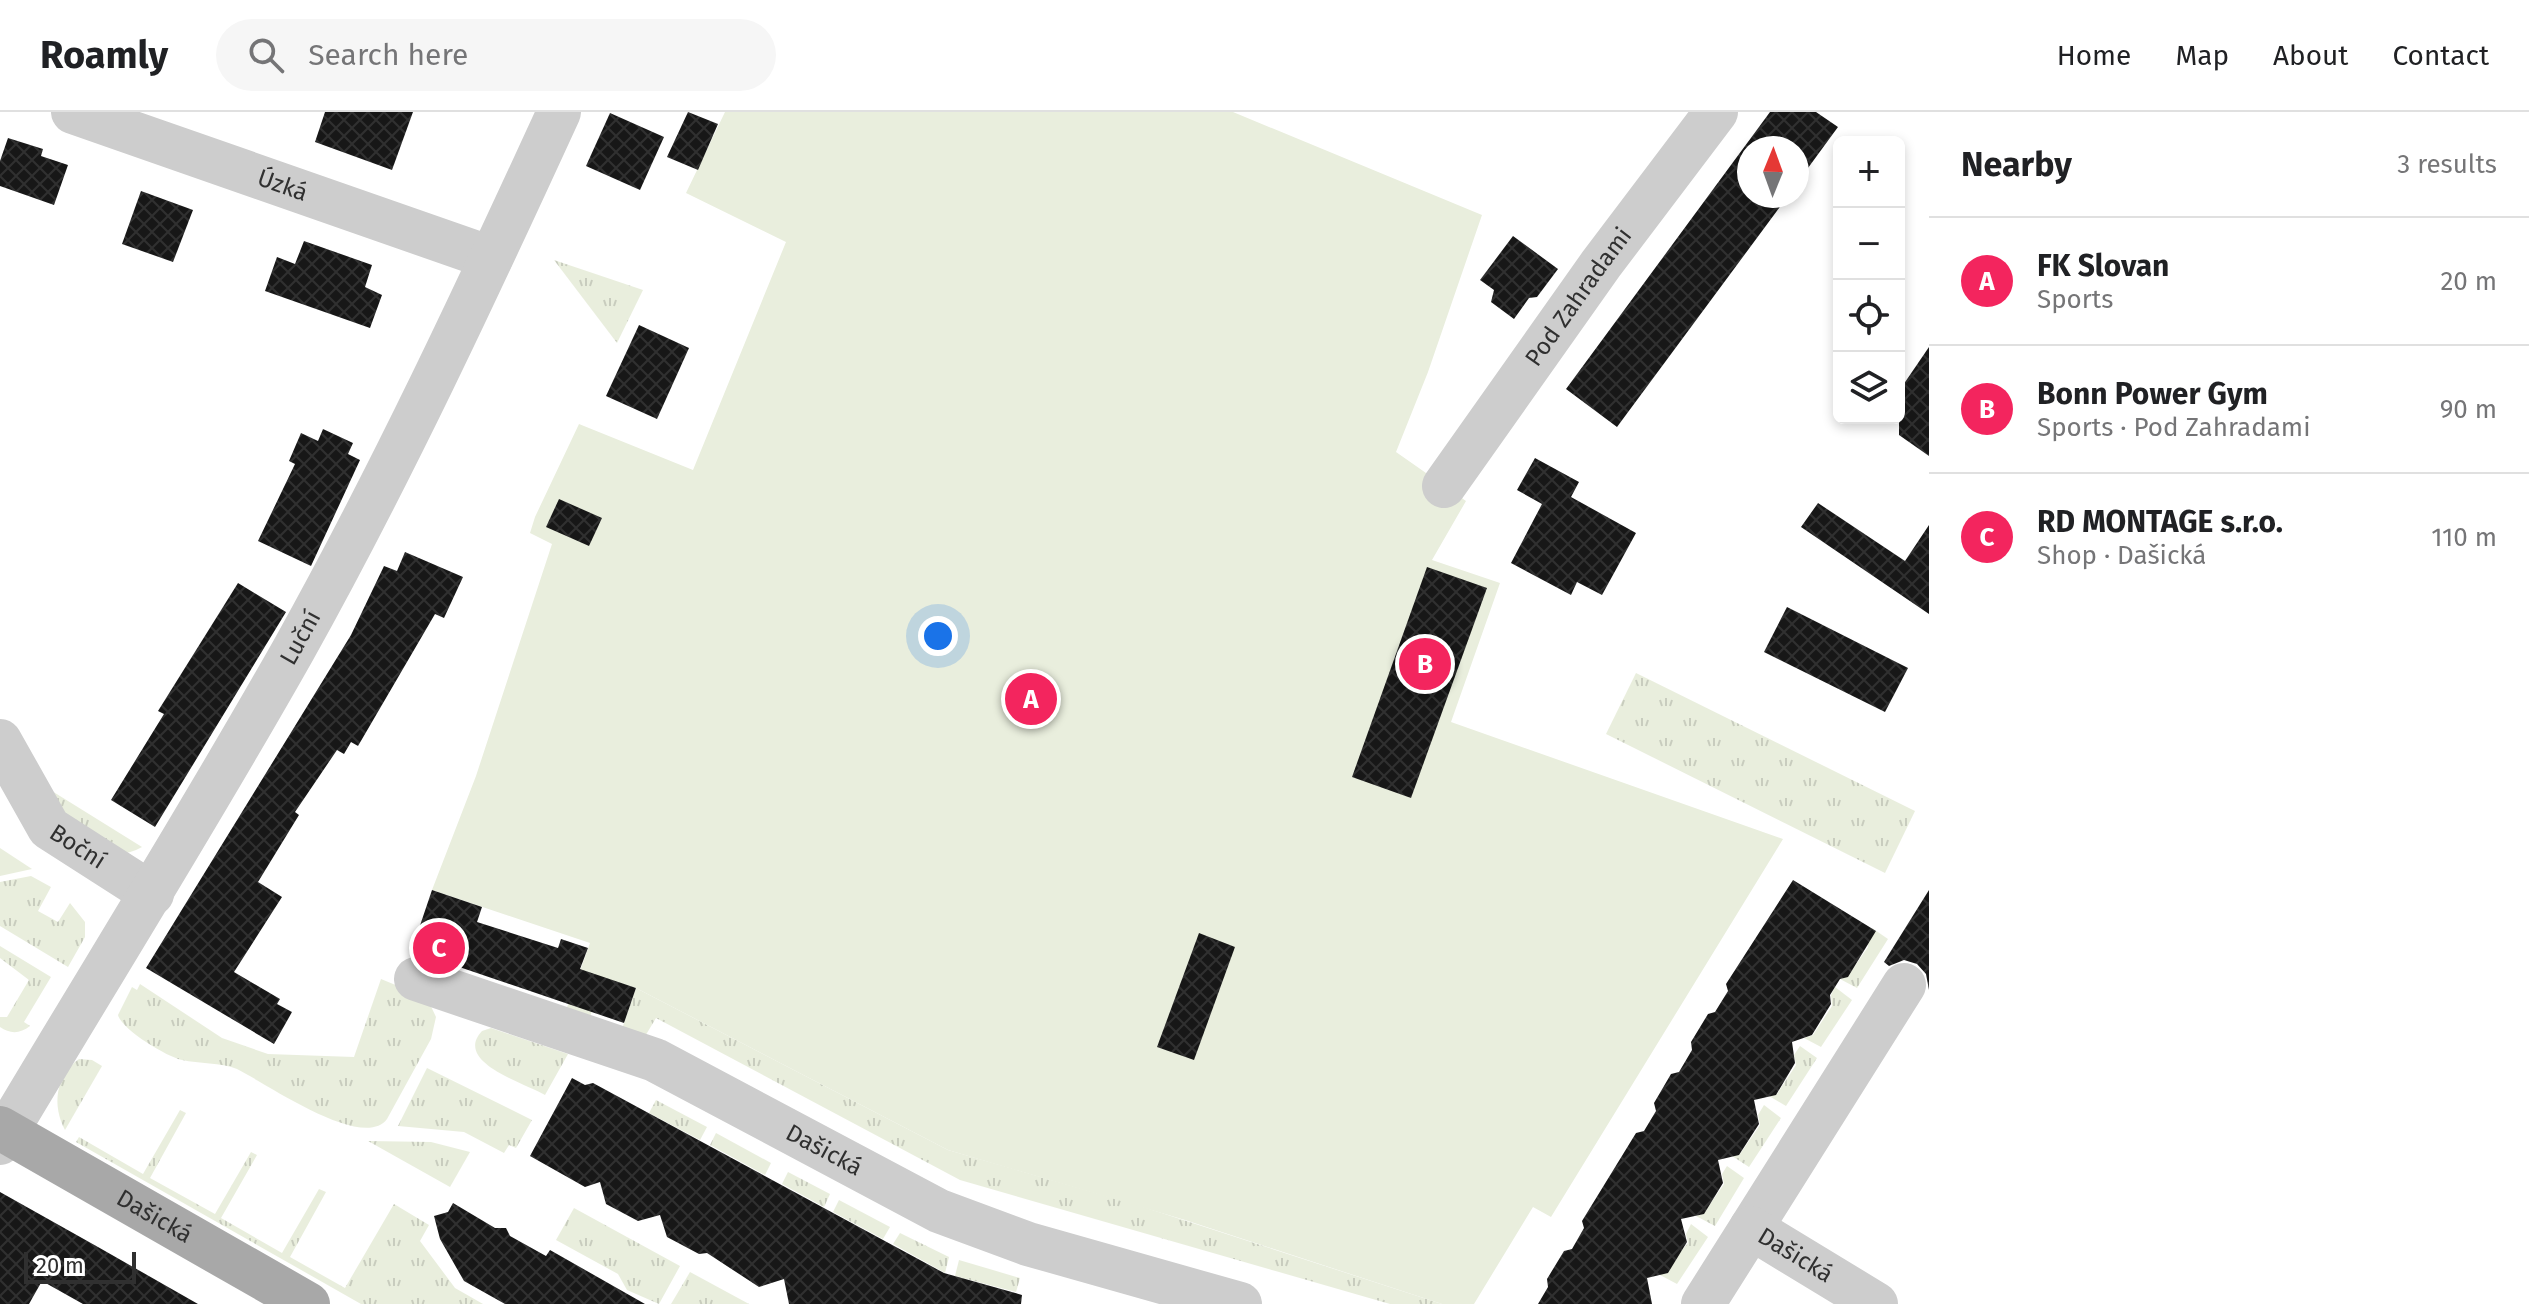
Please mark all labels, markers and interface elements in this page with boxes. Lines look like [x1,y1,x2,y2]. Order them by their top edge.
search box [216,19,776,91]
text: Roamly [40,32,168,78]
icon: search [244,33,288,77]
text: Search here [308,37,468,73]
text: Home [2057,39,2131,72]
text: Map [2175,39,2229,72]
text: About [2273,39,2348,72]
text: Contact [2392,39,2489,72]
north arrow [1737,136,1809,208]
map controls [1833,136,1905,424]
button: + [1833,136,1905,208]
text: Nearby [1961,144,2072,185]
text: 3 results [2397,149,2497,180]
street label: Úzká [254,163,311,207]
button: − [1833,208,1905,280]
street label: Pod Zahradami [1519,222,1637,371]
text: FK Slovan [2037,248,2169,284]
text: A [1979,266,1995,297]
text: 20 m [2440,266,2497,297]
button: locate [1833,280,1905,352]
text: Sports [2037,284,2113,315]
button: layers [1833,352,1905,424]
text: Bonn Power Gym [2037,376,2268,412]
text: B [1979,394,1995,425]
text: 90 m [2440,394,2497,425]
text: Sports · Pod Zahradami [2037,412,2310,443]
text: RD MONTAGE s.r.o. [2037,504,2283,540]
text: C [1980,522,1994,553]
text: 110 m [2431,522,2497,553]
text: Shop · Dašická [2037,540,2206,571]
street label: Luční [274,605,327,670]
your location [918,616,958,656]
pin: B [1399,634,1451,694]
pin: A [1005,669,1057,729]
street label: Boční [45,818,111,875]
pin: C [413,918,465,978]
street label: Dašická [781,1118,867,1182]
street label: Dašická [112,1184,197,1249]
street label: Dašická [1753,1222,1838,1288]
scale bar [24,1248,136,1284]
text: 20 m [36,1252,84,1279]

